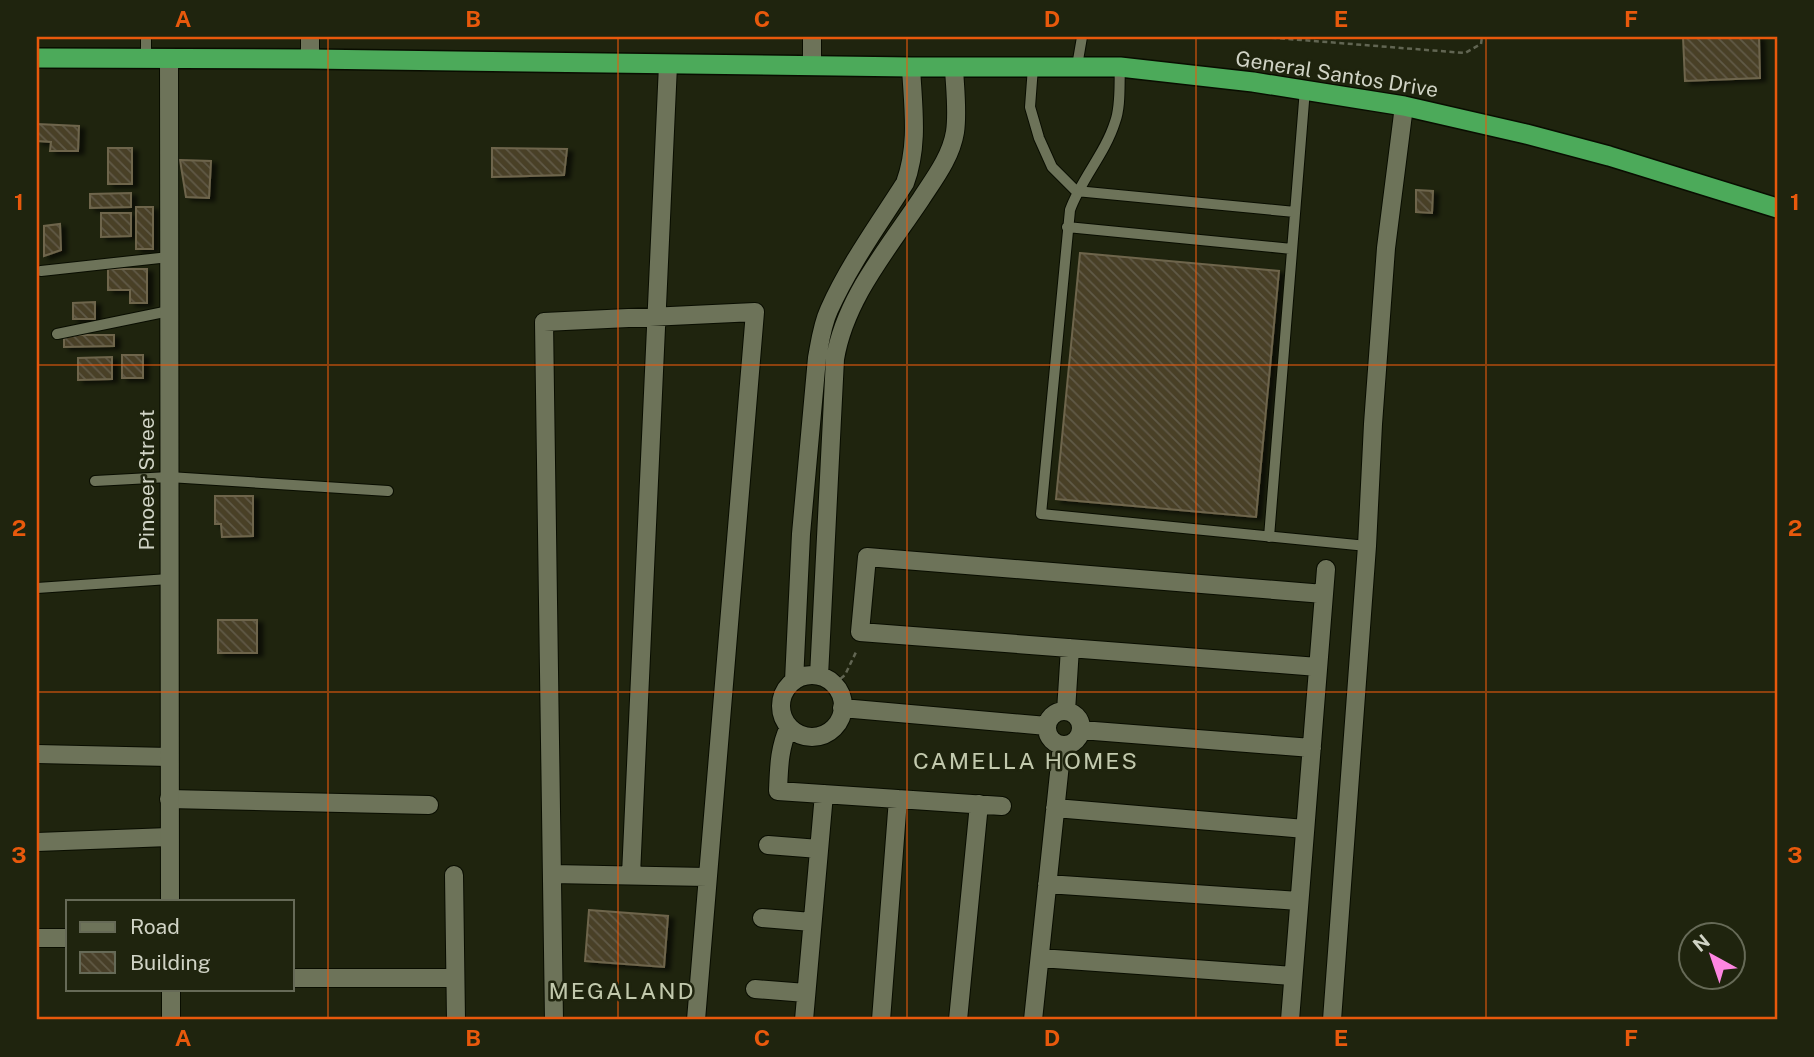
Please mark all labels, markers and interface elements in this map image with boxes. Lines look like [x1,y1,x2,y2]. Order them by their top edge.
text: A [175,5,192,32]
text: B [465,5,481,32]
text: C [754,5,770,32]
text: D [1044,5,1060,32]
text: E [1334,5,1348,32]
text: F [1624,5,1638,32]
street label: General Santos Drive [1234,46,1440,102]
text: 1 [14,188,24,215]
text: 1 [1790,188,1800,215]
street label: Pinoeer Street [134,409,159,551]
text: 2 [12,514,26,541]
text: 2 [1788,514,1802,541]
district label: CAMELLA HOMES [913,747,1139,774]
text: 3 [11,841,27,868]
text: 3 [1787,841,1803,868]
legend [66,900,294,990]
text: Road [130,914,180,939]
north arrow [1678,920,1748,990]
text: N [1688,930,1714,956]
text: Building [130,950,211,975]
district label: MEGALAND [548,977,696,1004]
text: A [175,1024,192,1051]
text: B [465,1024,481,1051]
text: C [754,1024,770,1051]
text: D [1044,1024,1060,1051]
text: E [1334,1024,1348,1051]
text: F [1624,1024,1638,1051]

